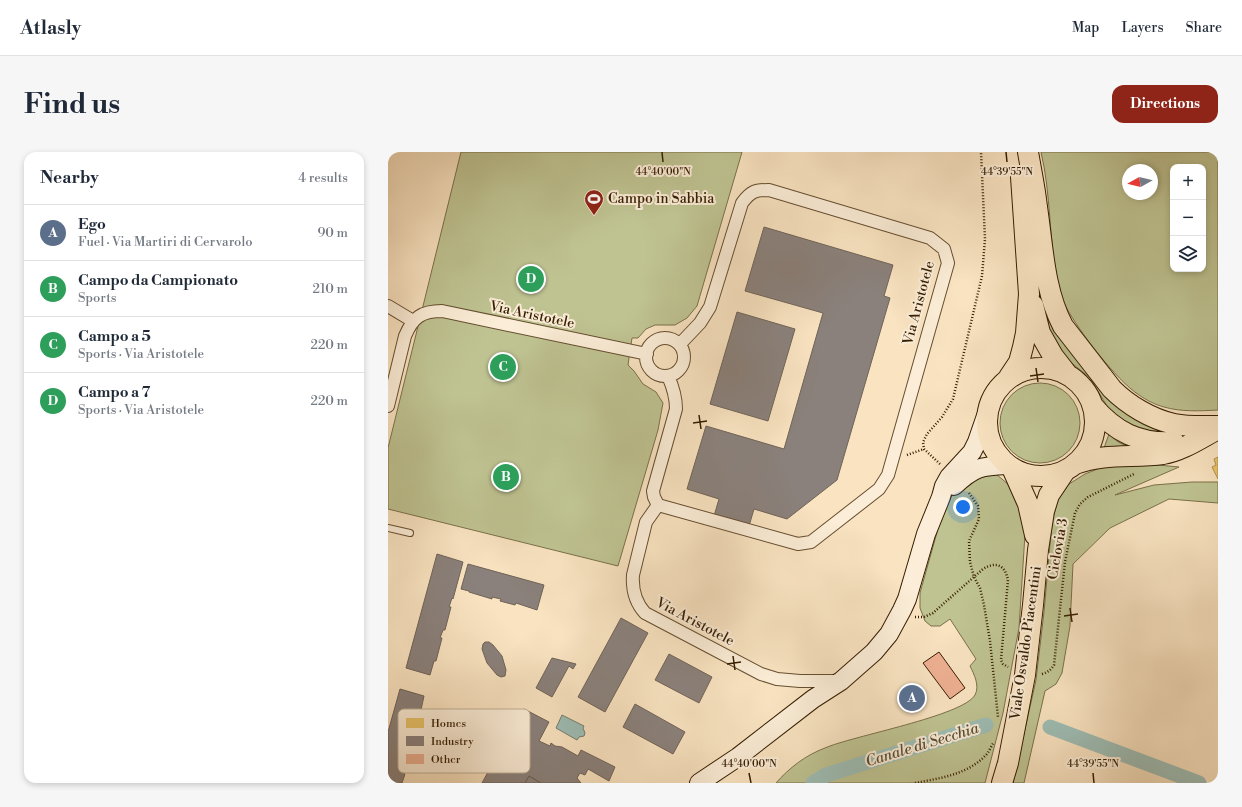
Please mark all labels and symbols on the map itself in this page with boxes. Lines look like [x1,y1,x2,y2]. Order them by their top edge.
north arrow [1122,164,1158,200]
text: 44°40'00"N [635,166,691,178]
text: 44°39'55"N [981,166,1034,178]
sports icon: Campo in Sabbia [583,188,605,216]
place label: Campo in Sabbia [608,190,715,208]
street label: Via Aristotele [899,259,939,348]
pin: D [518,264,544,294]
street label: Via Aristotele [487,297,576,333]
pin: C [490,352,516,382]
pin: B [493,462,519,492]
your location [953,497,973,517]
street label: Ciclovia 3 [1044,517,1072,581]
street label: Viale Osvaldo Piacentini [1006,564,1046,722]
street label: Via Aristotele [652,593,737,650]
pin: A [899,683,925,713]
legend [398,709,530,773]
text: Homes [431,717,466,731]
water label: Canale di Secchia [863,719,982,771]
text: Industry [431,735,474,749]
text: Other [431,753,461,767]
text: 44°40'00"N [721,758,777,770]
text: 44°39'55"N [1067,758,1120,770]

